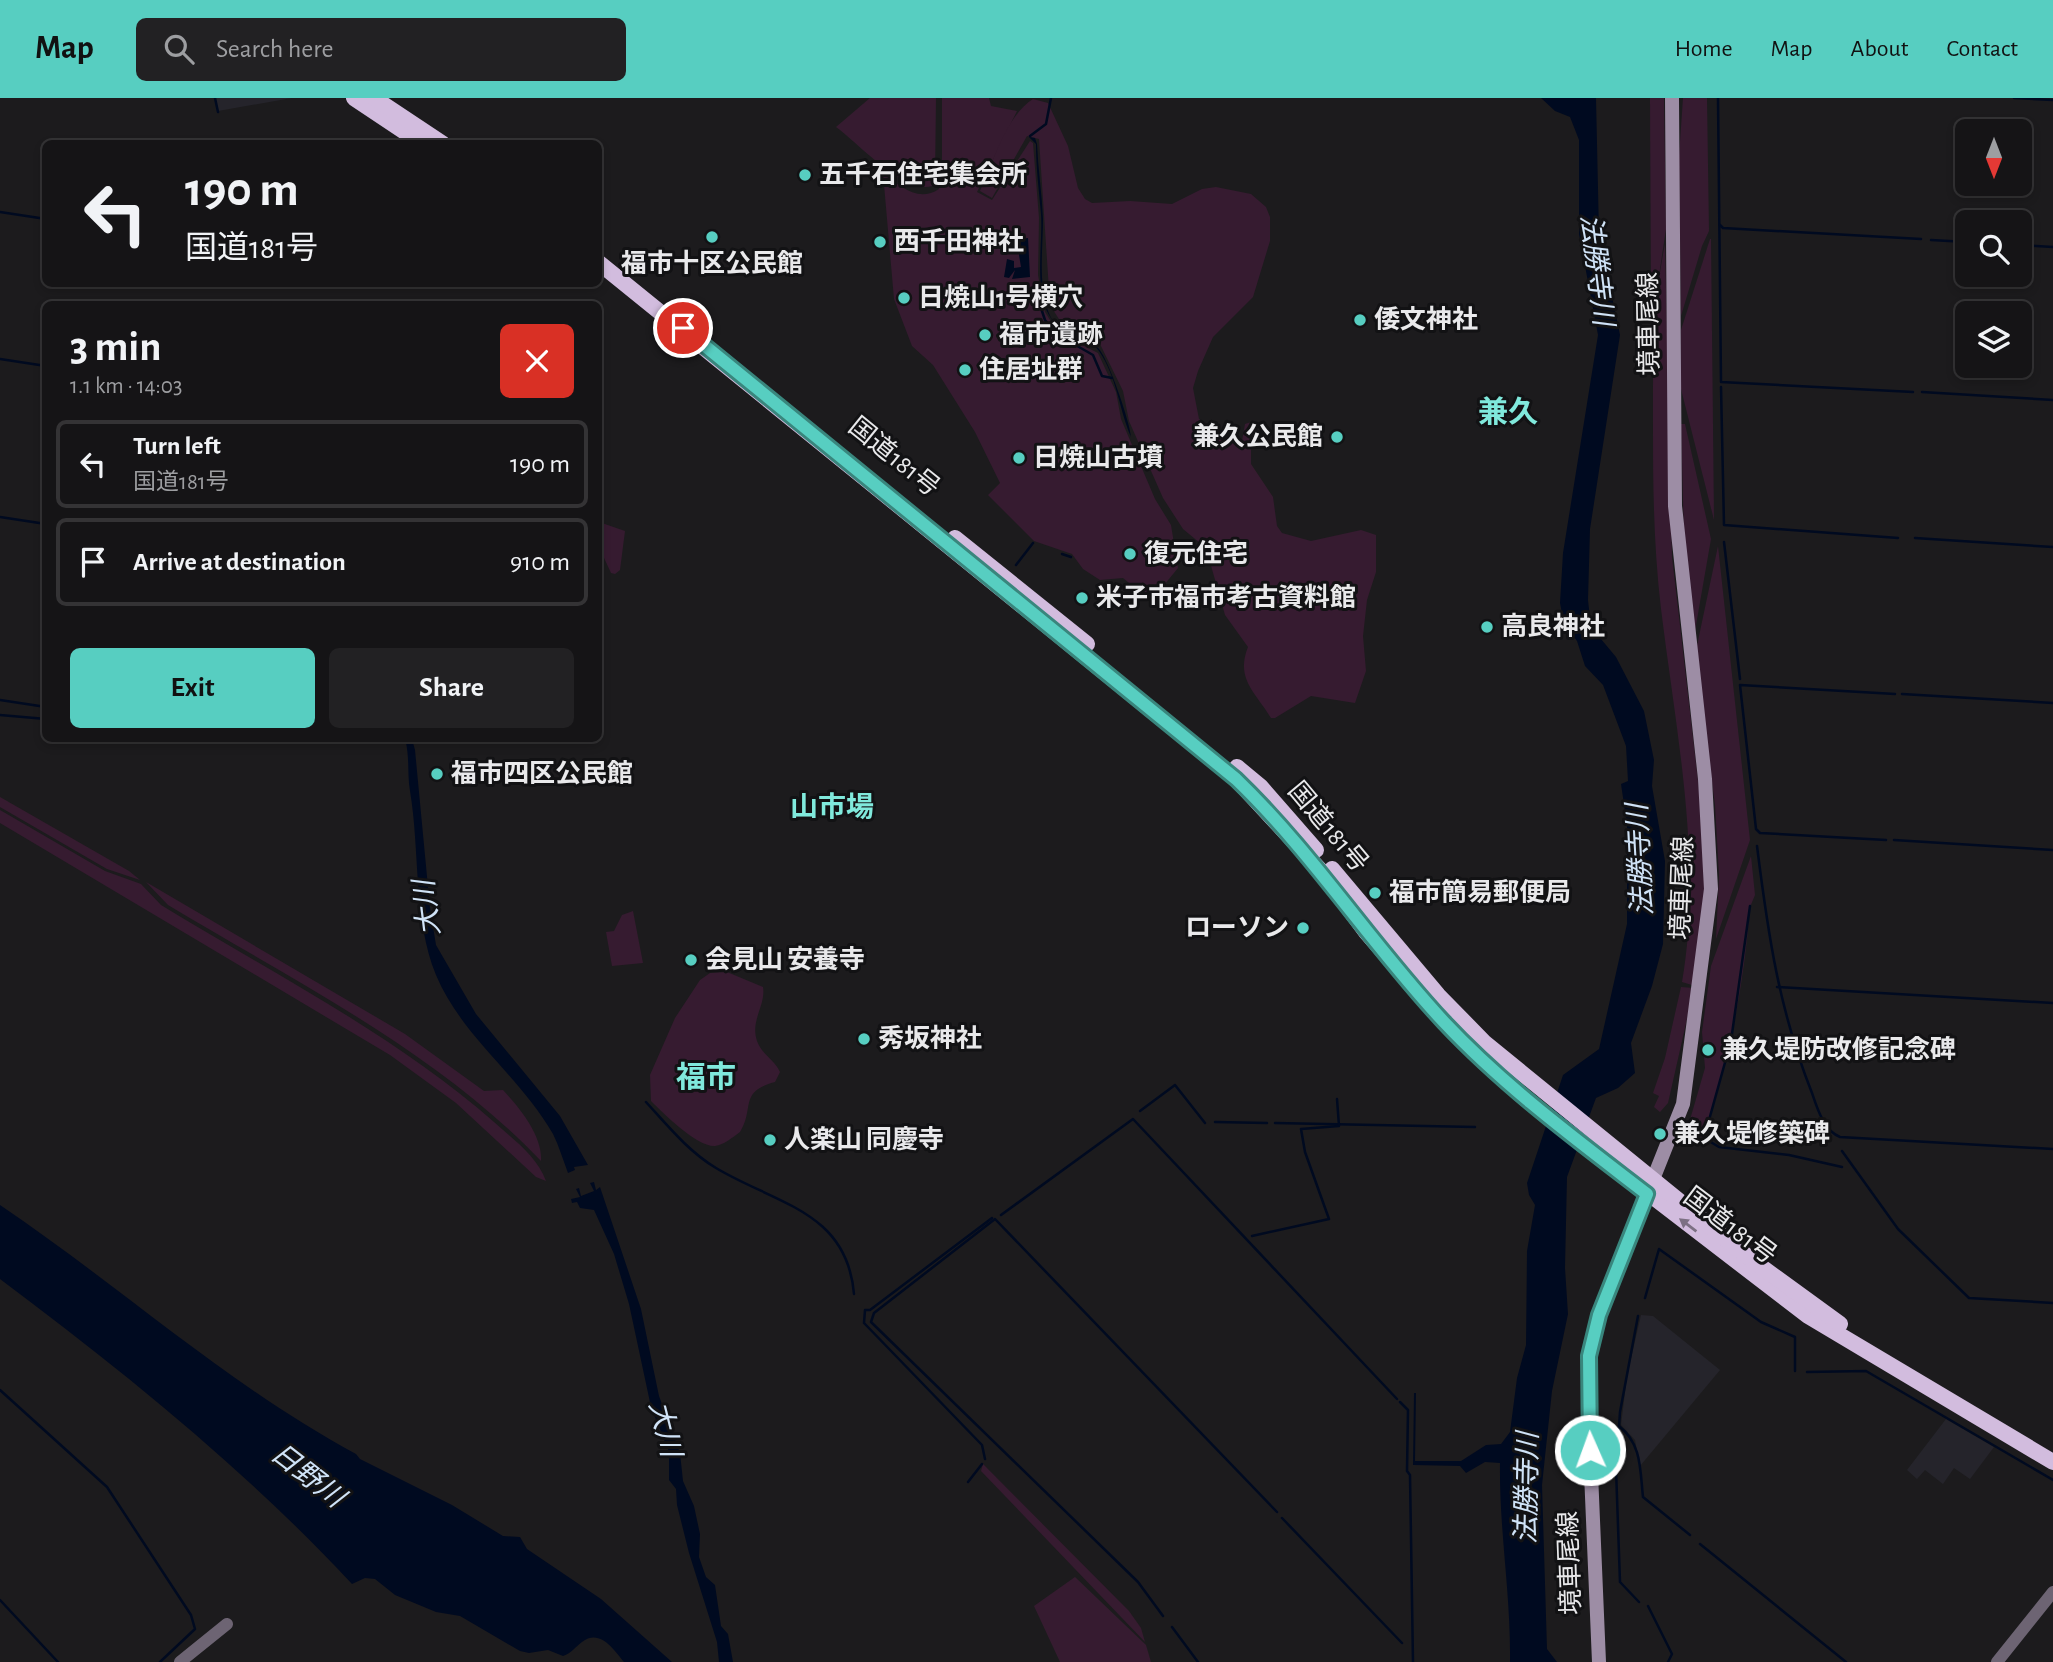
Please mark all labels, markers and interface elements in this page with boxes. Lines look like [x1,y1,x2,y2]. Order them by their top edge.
search box [136,18,626,81]
icon: search [160,30,198,68]
text: Map [35,32,94,65]
text: Search here [216,36,334,62]
text: Home [1675,37,1733,61]
text: Map [1771,37,1813,61]
text: About [1851,37,1908,61]
text: Contact [1946,37,2018,61]
north arrow [1955,119,2032,196]
map controls [1955,119,2032,378]
place label: 五千石住宅集会所 [819,160,1027,188]
text: 190 m [185,166,299,215]
marker: 五千石住宅集会所 [797,167,813,183]
icon: left [70,168,161,259]
button: search [1955,210,2032,287]
water label: 法勝寺川 [1575,212,1619,330]
place label: 西千田神社 [894,227,1024,255]
marker: 福市十区公民館 [704,229,720,245]
text: 国道181号 [185,232,318,264]
marker: 西千田神社 [872,234,888,250]
place label: 福市十区公民館 [621,249,803,277]
street label: 境車尾線 [1633,272,1663,376]
place label: 日焼山1号横穴 [918,283,1083,311]
marker: 日焼山1号横穴 [896,290,912,306]
pin [653,298,713,358]
button: layers [1955,301,2032,378]
place label: 倭文神社 [1374,305,1478,333]
icon: arrive [664,309,702,347]
marker: 倭文神社 [1352,312,1368,328]
place label: 福市遺跡 [999,320,1103,348]
button: close [500,324,574,398]
text: 3 min [70,326,162,368]
marker: 福市遺跡 [977,327,993,343]
place label: 住居址群 [979,355,1083,383]
marker: 住居址群 [957,362,973,378]
text: 1.1 km · 14:03 [70,375,183,398]
district label: 兼久 [1478,396,1538,428]
street label: 国道181号 [844,412,945,501]
place label: 兼久公民館 [1193,422,1323,450]
marker: 兼久公民館 [1329,429,1345,445]
text: Turn left [133,433,221,459]
place label: 日焼山古墳 [1033,443,1163,471]
icon: left [74,445,112,483]
marker: 日焼山古墳 [1011,450,1027,466]
text: 190 m [510,451,570,477]
text: 国道181号 [133,471,229,494]
place label: 復元住宅 [1144,539,1248,567]
icon: arrive [74,543,112,581]
marker: 復元住宅 [1122,546,1138,562]
text: Arrive at destination [133,549,346,575]
text: 910 m [510,549,570,575]
place label: 米子市福市考古資料館 [1096,583,1356,611]
marker: 米子市福市考古資料館 [1074,590,1090,606]
place label: 高良神社 [1501,612,1605,640]
marker: 高良神社 [1479,619,1495,635]
button: Exit [70,648,315,728]
button: Share [329,648,574,728]
place label: 福市四区公民館 [451,759,633,787]
marker: 福市四区公民館 [429,766,445,782]
street label: 国道181号 [1283,777,1374,877]
district label: 山市場 [790,792,874,822]
water label: 法勝寺川 [1622,800,1658,917]
street label: 境車尾線 [1665,836,1697,940]
water label: 大川 [408,876,445,938]
place label: 福市簡易郵便局 [1389,878,1571,906]
marker: 福市簡易郵便局 [1367,885,1383,901]
place label: ローソン [1185,915,1289,941]
marker: ローソン [1295,920,1311,936]
place label: 会見山 安養寺 [705,945,865,973]
marker: 会見山 安養寺 [683,952,699,968]
place label: 秀坂神社 [878,1024,982,1052]
marker: 秀坂神社 [856,1031,872,1047]
place label: 兼久堤防改修記念碑 [1722,1035,1956,1063]
marker: 兼久堤防改修記念碑 [1700,1042,1716,1058]
district label: 福市 [676,1061,736,1093]
place label: 兼久堤修築碑 [1674,1119,1830,1147]
place label: 人楽山 同慶寺 [784,1125,944,1153]
marker: 兼久堤修築碑 [1652,1126,1668,1142]
marker: 人楽山 同慶寺 [762,1132,778,1148]
street label: 国道181号 [1679,1182,1782,1269]
one-way arrow [1679,1219,1697,1233]
water label: 大川 [644,1398,687,1462]
position arrow [1553,1413,1627,1487]
water label: 法勝寺川 [1511,1429,1543,1544]
water label: 日野川 [265,1438,352,1515]
street label: 境車尾線 [1553,1511,1585,1615]

